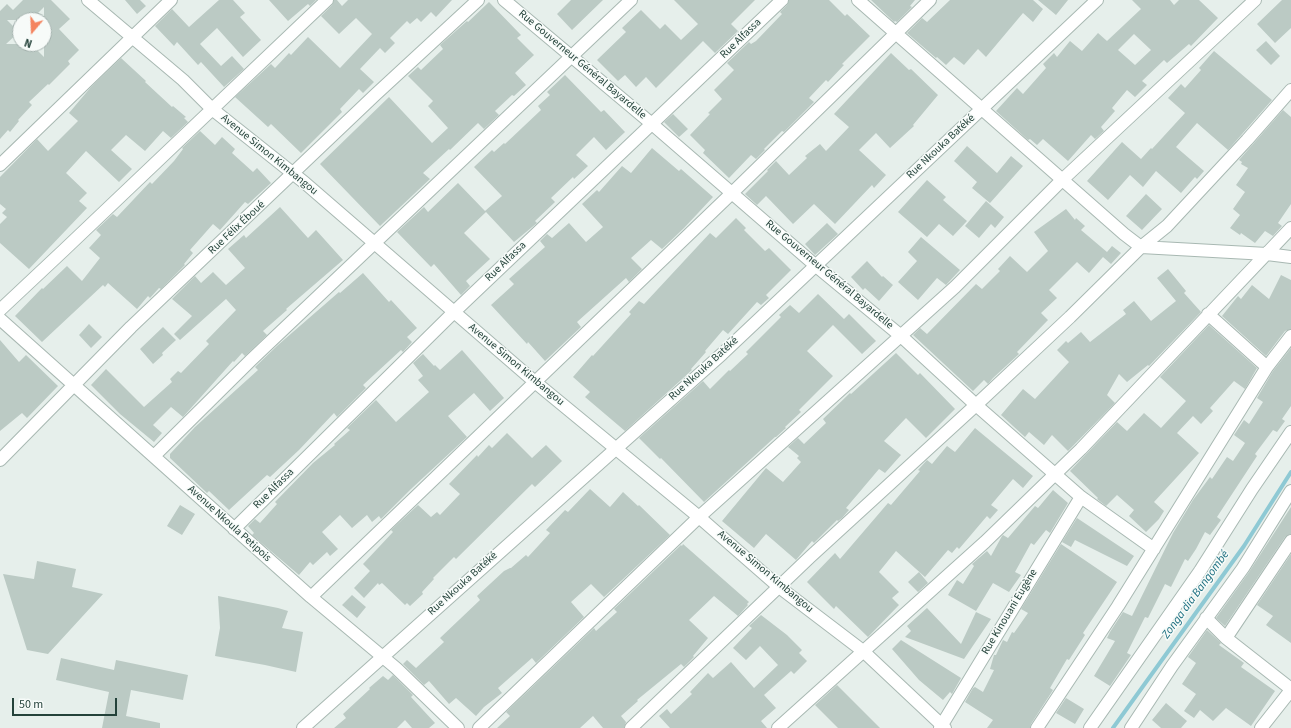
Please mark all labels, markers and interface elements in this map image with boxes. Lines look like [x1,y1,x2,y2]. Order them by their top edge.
street label: Rue Gouverneur Général Bayardelle [515,8,649,122]
north arrow [12,12,52,52]
street label: Rue Alfassa [718,16,764,62]
text: N [22,35,34,51]
street label: Avenue Simon Kimbangou [218,112,320,198]
street label: Rue Nkouka Batéké [904,112,978,182]
street label: Rue Félix Éboué [206,198,268,258]
street label: Rue Gouverneur Général Bayardelle [762,218,896,332]
street label: Rue Alfassa [483,239,529,285]
street label: Avenue Simon Kimbangou [465,321,567,409]
street label: Rue Nkouka Batéké [667,334,741,404]
street label: Rue Alfassa [251,466,297,512]
street label: Avenue Nkoula Petipois [184,483,274,565]
street label: Avenue Simon Kimbangou [714,528,816,616]
water label: Zonga dia Bangombé [1159,548,1233,642]
street label: Rue Nkouka Batéké [426,549,500,619]
street label: Rue Kinouani Eugène [979,567,1041,657]
scale bar [14,690,119,716]
text: 50 m [19,696,43,713]

